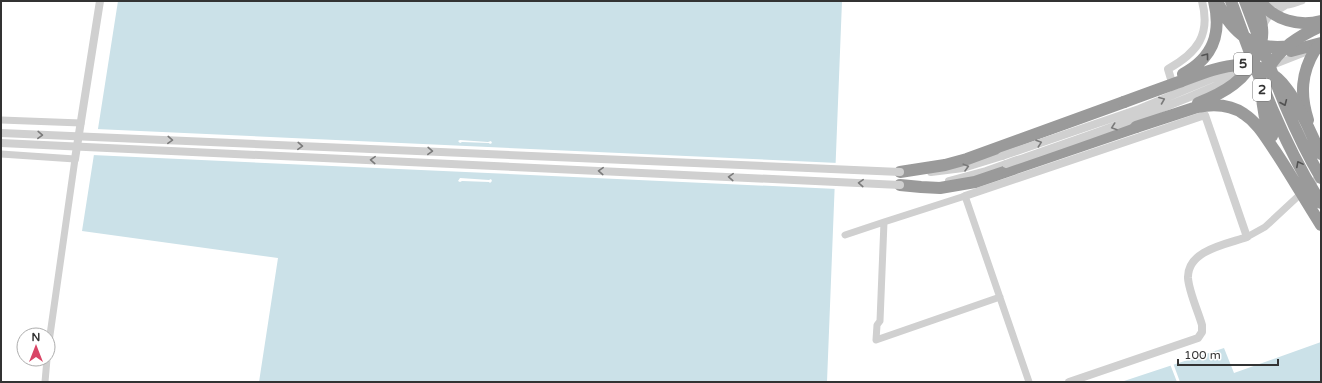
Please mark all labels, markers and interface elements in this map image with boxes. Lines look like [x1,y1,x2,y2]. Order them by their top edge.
one-way arrow [1201,53,1208,60]
road number: 5 [1234,53,1252,75]
road number: 2 [1253,79,1271,101]
one-way arrow [1158,97,1165,105]
one-way arrow [1279,98,1287,106]
one-way arrow [1110,122,1117,130]
one-way arrow [37,130,43,139]
one-way arrow [167,136,173,145]
one-way arrow [1035,140,1042,148]
one-way arrow [297,142,303,151]
one-way arrow [427,147,433,156]
one-way arrow [370,156,376,164]
one-way arrow [1296,161,1304,169]
one-way arrow [963,163,970,172]
one-way arrow [598,166,604,175]
one-way arrow [728,173,734,181]
one-way arrow [858,179,864,187]
north arrow [16,327,56,367]
text: N [32,331,40,344]
scale bar [1178,341,1278,367]
text: 100 m [1184,348,1221,362]

